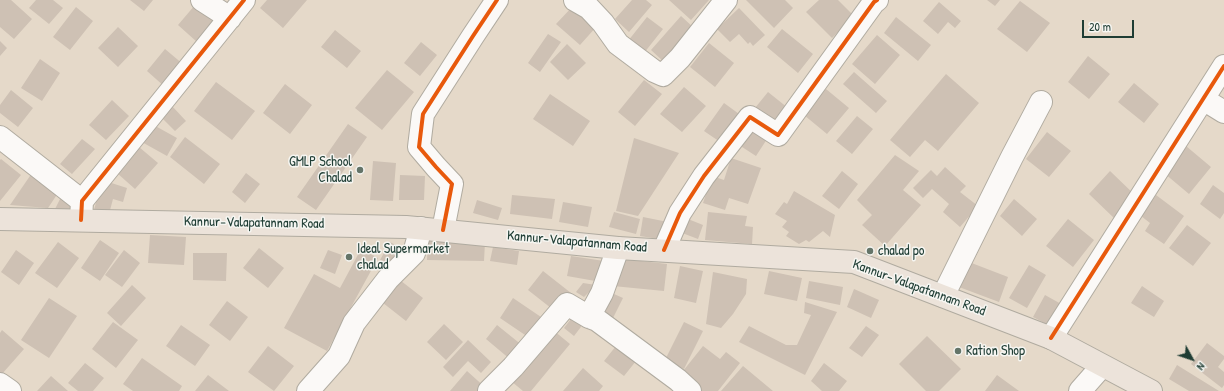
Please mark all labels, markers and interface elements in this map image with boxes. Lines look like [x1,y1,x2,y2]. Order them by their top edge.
scale bar [1084,12,1136,38]
text: 20 m [1089,18,1111,35]
place label: GMLP School Chalad [289,154,352,186]
marker: GMLP School Chalad [355,165,365,175]
street label: Kannur-Valapatannam Road [184,213,324,233]
street label: Kannur-Valapatannam Road [506,228,648,256]
place label: Ideal Supermarket chalad [357,241,449,274]
place label: chalad po [878,243,924,259]
marker: chalad po [865,246,875,256]
marker: Ideal Supermarket chalad [344,252,354,262]
street label: Kannur-Valapatannam Road [850,256,988,320]
north arrow [1172,339,1212,379]
place label: Ration Shop [966,343,1025,359]
marker: Ration Shop [953,346,963,356]
text: N [1194,360,1208,373]

